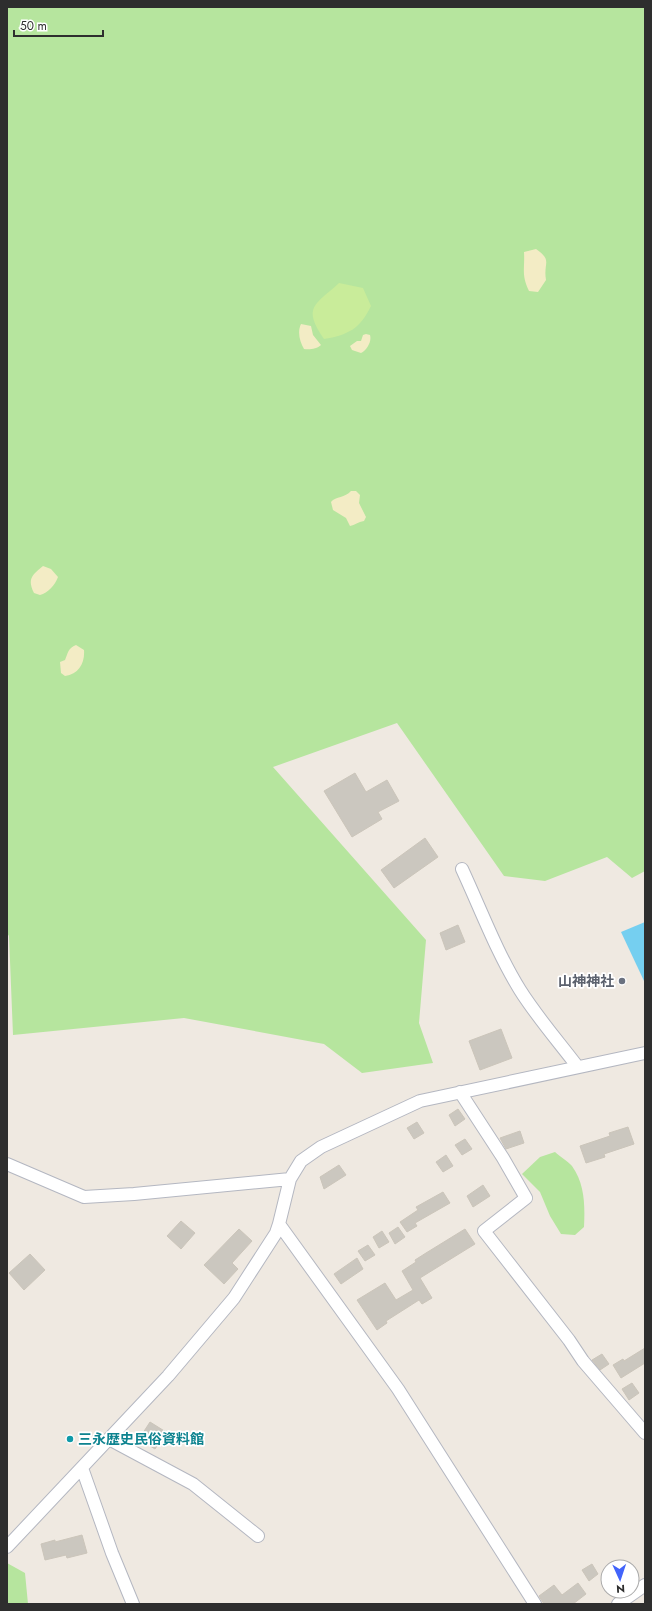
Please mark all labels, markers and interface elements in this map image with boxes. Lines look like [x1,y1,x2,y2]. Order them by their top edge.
scale bar [14,12,103,38]
text: 50 m [20,17,47,35]
place label: 山神神社 [558,971,614,991]
marker: 山神神社 [617,976,627,986]
place label: 三永歴史民俗資料館 [78,1429,204,1449]
marker: 三永歴史民俗資料館 [65,1434,75,1444]
north arrow [600,1559,640,1599]
text: N [616,1581,625,1597]

